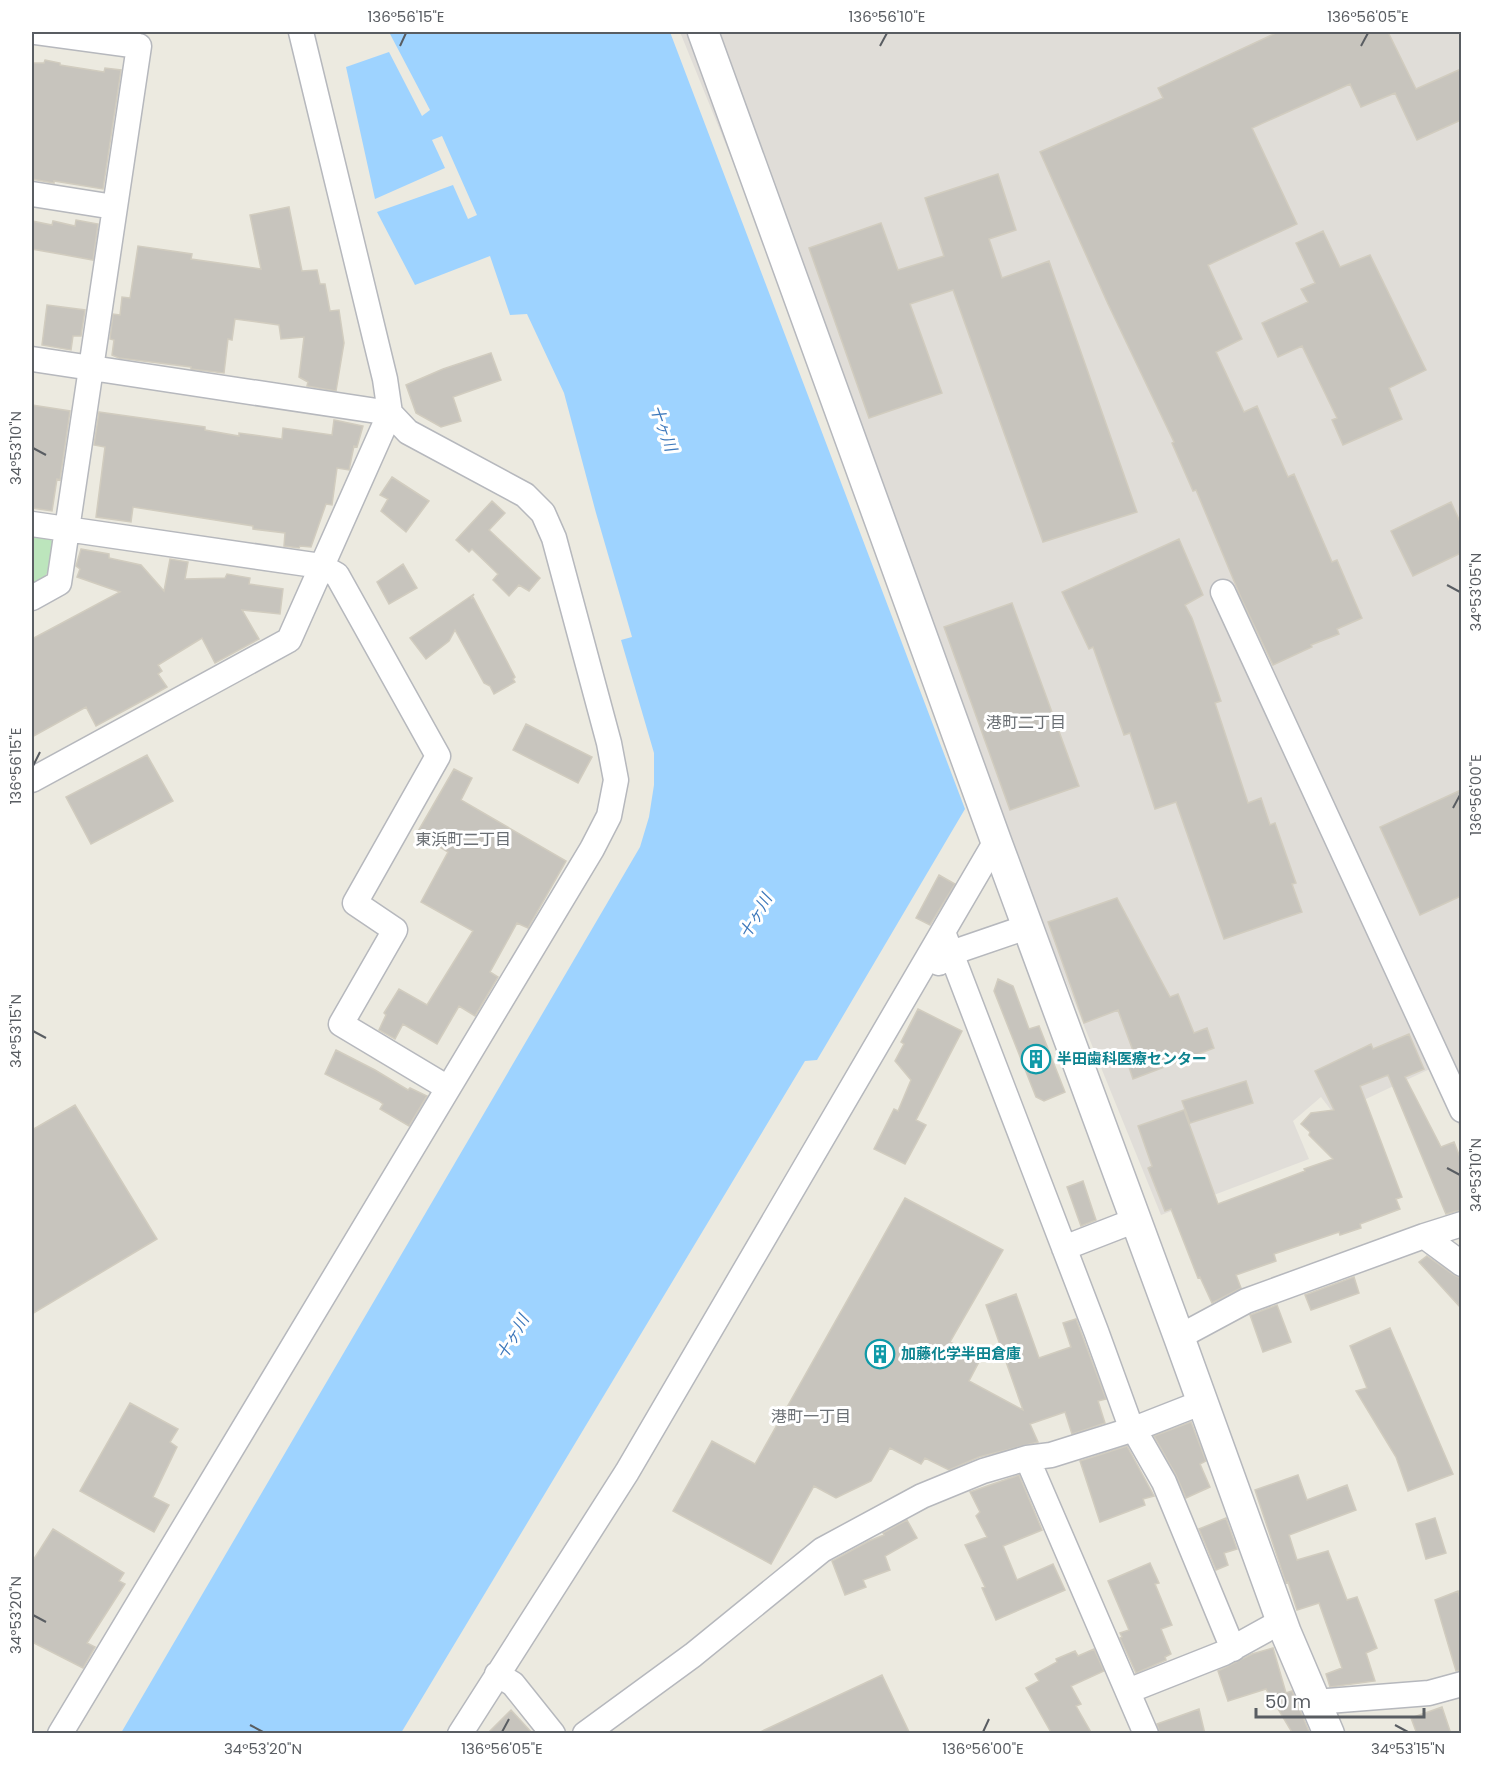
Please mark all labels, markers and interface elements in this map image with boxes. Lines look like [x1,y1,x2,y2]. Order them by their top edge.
text: 136°56'15"E [368,6,444,27]
text: 136°56'10"E [849,6,925,27]
text: 136°56'05"E [1327,6,1409,27]
water label: 十ヶ川 [645,402,683,457]
text: 34°53'10"N [5,411,26,485]
text: 34°53'05"N [1465,553,1486,631]
district label: 港町二丁目 [986,711,1066,734]
text: 136°56'15"E [5,728,26,804]
text: 136°56'00"E [1465,754,1486,836]
district label: 東浜町二丁目 [415,828,511,851]
water label: 十ヶ川 [733,888,778,943]
text: 34°53'15"N [5,994,26,1068]
building icon: 半田歯科医療センター [1020,1043,1052,1075]
place label: 半田歯科医療センター [1057,1048,1207,1069]
text: 34°53'10"N [1465,1138,1486,1212]
water label: 十ヶ川 [490,1309,535,1364]
building icon: 加藤化学半田倉庫 [864,1338,896,1370]
place label: 加藤化学半田倉庫 [901,1343,1021,1364]
district label: 港町一丁目 [771,1405,851,1428]
text: 34°53'20"N [5,1576,26,1654]
scale bar [1256,1681,1424,1719]
text: 50 m [1265,1689,1311,1714]
text: 34°53'20"N [224,1738,302,1759]
text: 136°56'05"E [461,1738,543,1759]
text: 136°56'00"E [942,1738,1024,1759]
text: 34°53'15"N [1371,1738,1445,1759]

